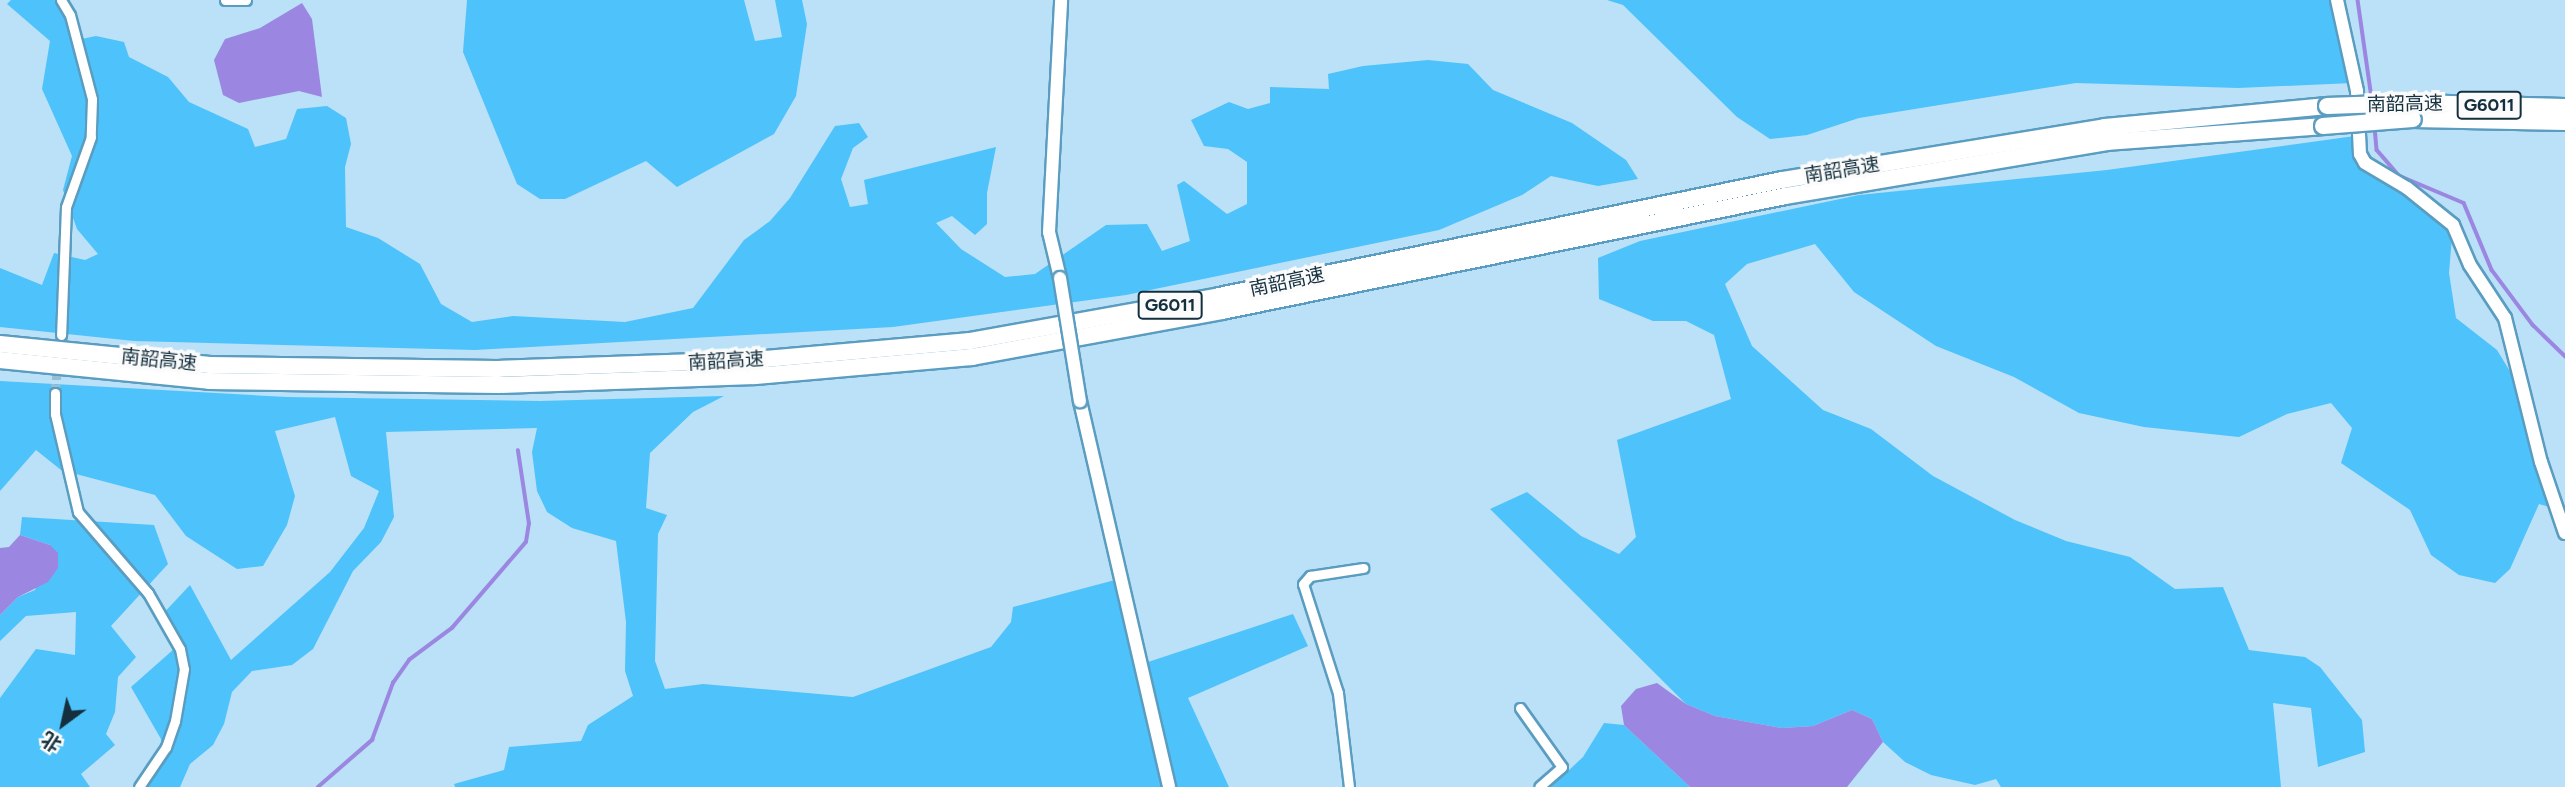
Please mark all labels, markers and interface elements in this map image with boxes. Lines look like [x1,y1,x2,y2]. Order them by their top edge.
road number: G6011 [2456,90,2522,120]
street label: 南韶高速 [2367,92,2443,116]
street label: 南韶高速 [1803,153,1881,187]
street label: 南韶高速 [1247,263,1327,301]
road number: G6011 [1137,290,1203,320]
street label: 南韶高速 [120,345,198,375]
street label: 南韶高速 [687,348,765,374]
north arrow [28,689,98,759]
text: 北 [37,727,66,757]

